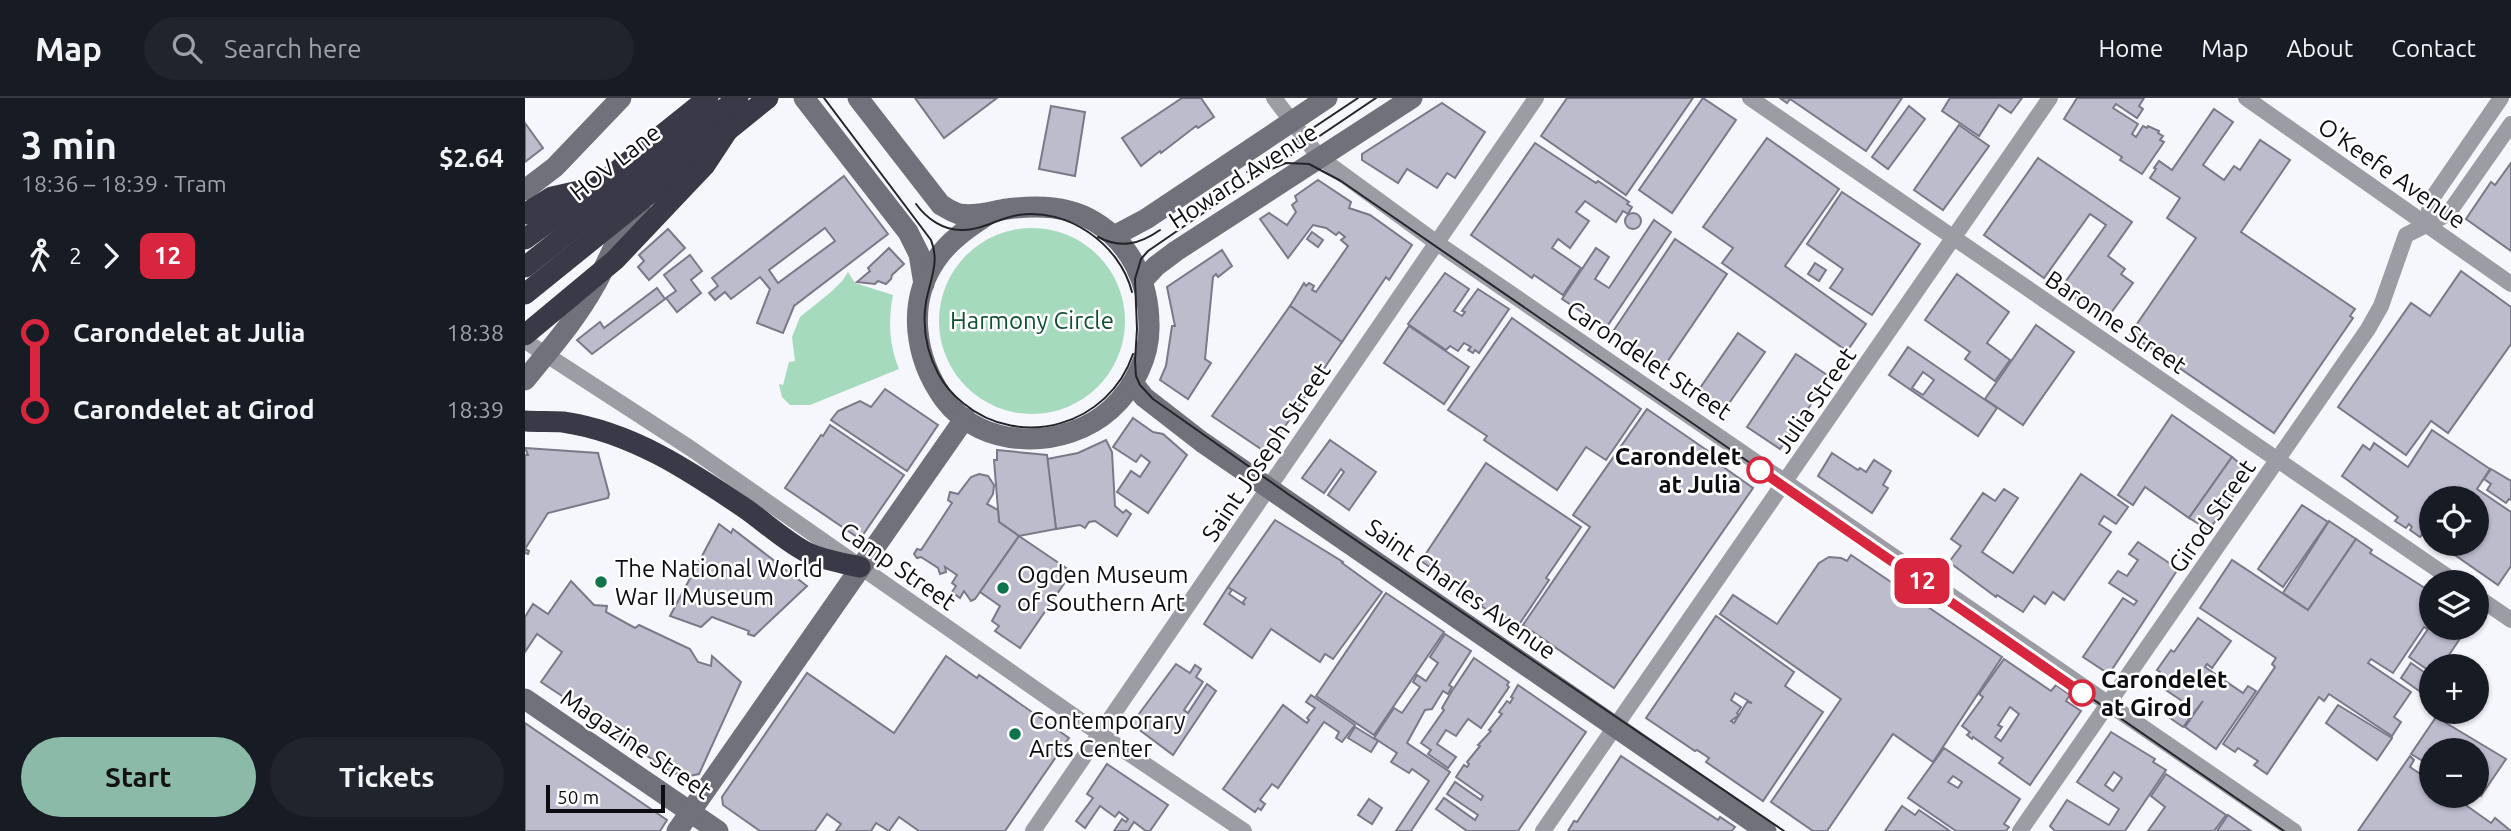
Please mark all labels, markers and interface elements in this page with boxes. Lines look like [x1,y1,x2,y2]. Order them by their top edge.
search box [144,17,634,80]
icon: search [168,29,206,67]
text: Map [35,30,102,67]
text: Search here [224,34,362,63]
text: Home [2098,35,2163,62]
text: Map [2201,35,2248,62]
text: About [2286,35,2353,62]
text: Contact [2391,35,2476,62]
street label: O'Keefe Avenue [2313,112,2471,234]
street label: HOV Lane [564,118,666,206]
street label: Howard Avenue [1164,118,1322,234]
text: 3 min [21,124,117,166]
text: $2.64 [439,143,504,172]
text: 18:36 – 18:39 · Tram [21,171,227,196]
icon: walk [21,237,59,275]
icon: forward [92,237,130,275]
text: 12 [154,242,181,269]
text: 2 [69,243,82,268]
street label: Baronne Street [2041,265,2192,379]
street label: Carondelet Street [1562,295,1737,425]
park label: Harmony Circle [950,307,1114,334]
text: Carondelet at Julia [73,318,306,347]
text: 18:38 [446,320,504,345]
street label: Julia Street [1769,342,1862,458]
street label: Saint Joseph Street [1196,357,1336,546]
text: Carondelet at Girod [73,395,314,424]
text: 18:39 [446,397,504,422]
place label: Carondelet at Julia [1615,443,1741,498]
street label: Girod Street [2163,454,2261,578]
marker: Carondelet at Julia [1747,457,1773,483]
map controls [2419,486,2489,808]
button: locate [2419,486,2489,556]
street label: Saint Charles Avenue [1361,513,1561,665]
street label: Camp Street [835,516,961,616]
place label: The National World War II Museum [615,555,823,610]
line badge: 12 [1891,558,1953,604]
place label: Ogden Museum of Southern Art [1017,561,1189,616]
text: 12 [1908,567,1936,594]
button: layers [2419,570,2489,640]
marker: The National World War II Museum [593,574,609,590]
marker: Ogden Museum of Southern Art [995,580,1011,596]
button: + [2419,654,2489,724]
place label: Carondelet at Girod [2101,666,2227,721]
marker: Carondelet at Girod [2069,680,2095,706]
street label: Magazine Street [556,684,717,805]
place label: Contemporary Arts Center [1029,707,1186,762]
marker: Contemporary Arts Center [1007,726,1023,742]
button: Start [21,737,256,817]
button: Tickets [270,737,504,817]
button: − [2419,738,2489,808]
scale bar [546,782,665,814]
text: 50 m [557,786,599,808]

